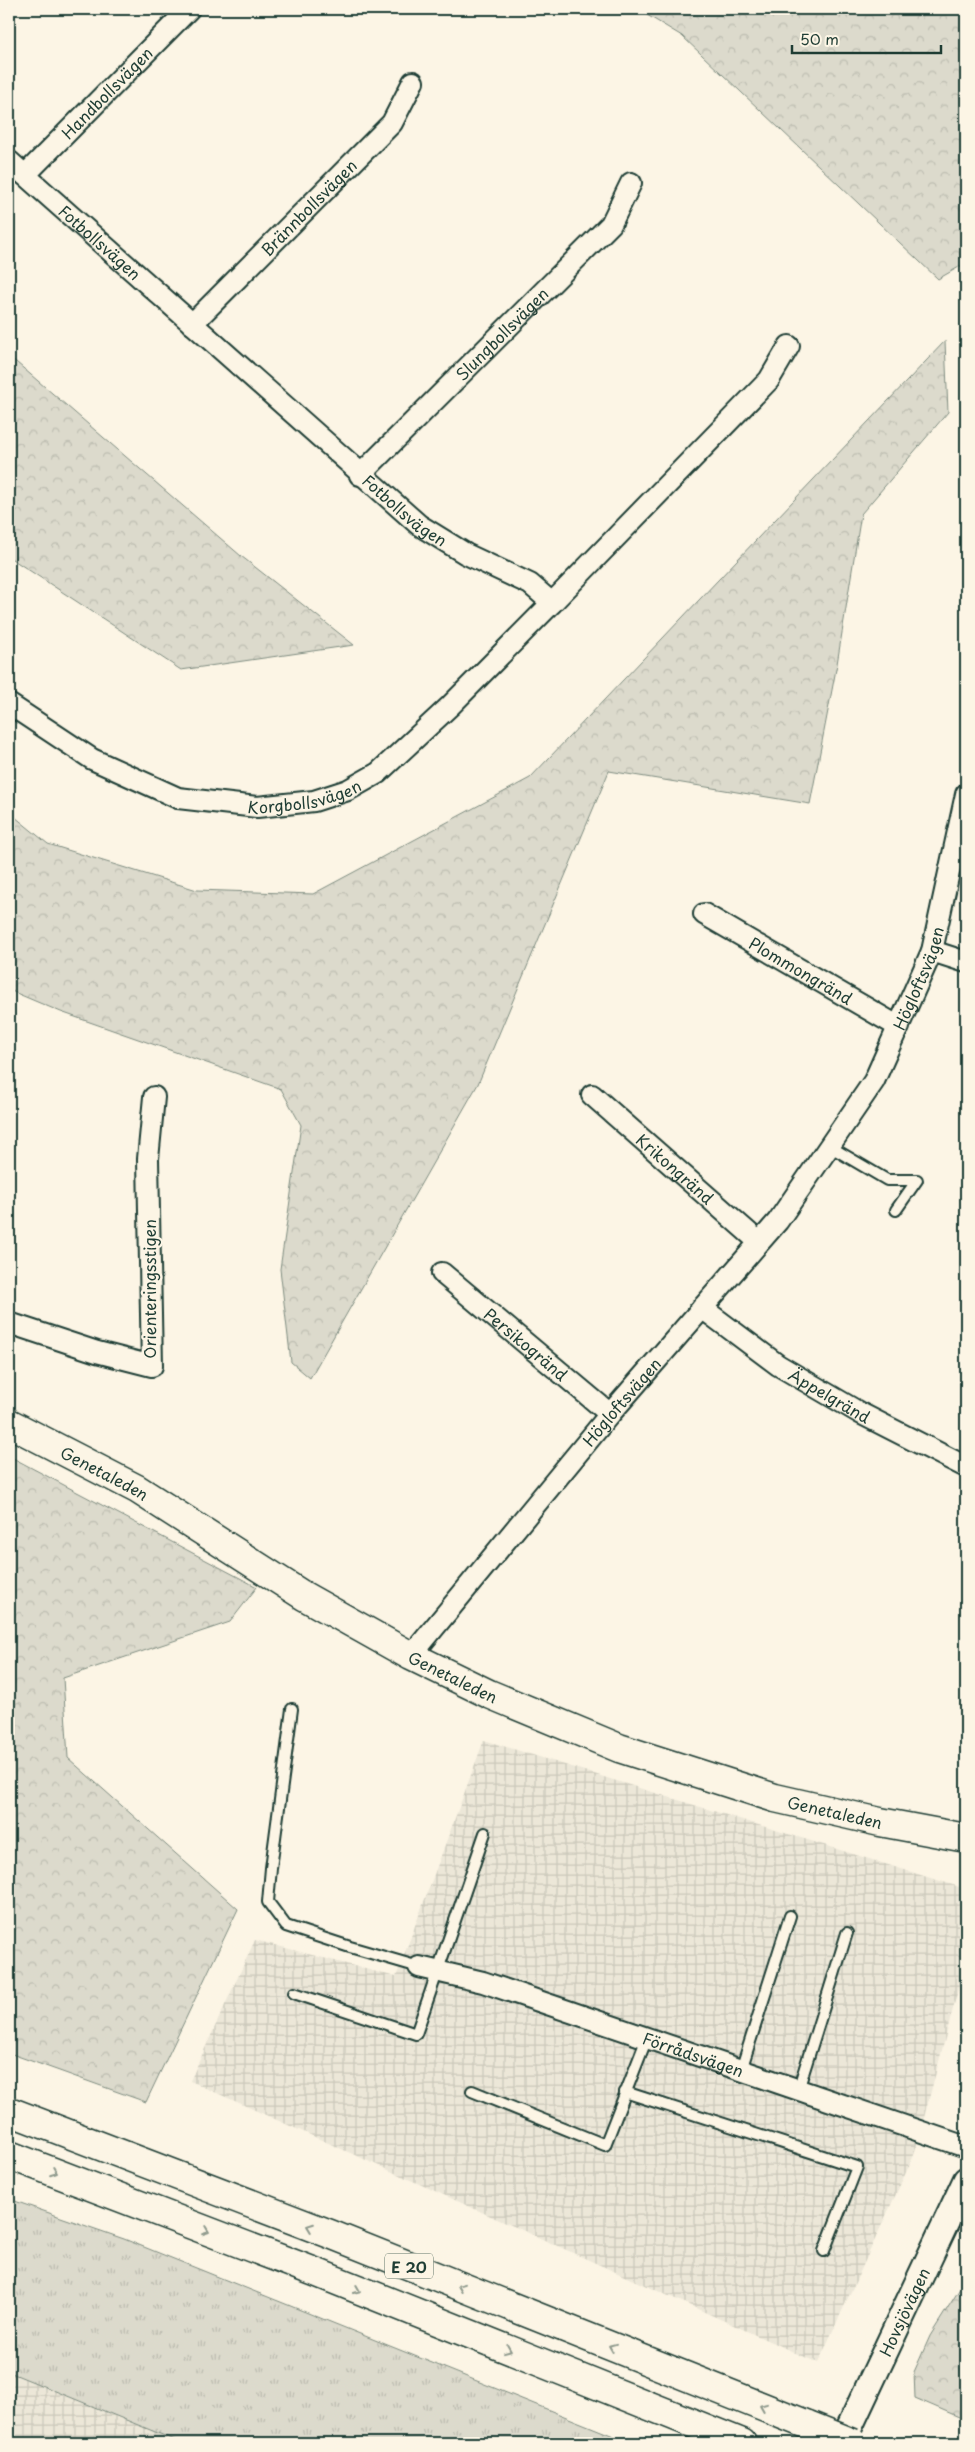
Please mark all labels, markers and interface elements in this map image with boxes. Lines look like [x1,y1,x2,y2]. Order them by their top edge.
scale bar [792,22,941,54]
text: 50 m [800,27,839,50]
street label: Handbollsvägen [55,41,158,144]
street label: Brännbollsvägen [255,153,362,261]
street label: Fotbollsvägen [54,199,147,285]
street label: Slungbollsvägen [449,282,553,386]
street label: Fotbollsvägen [357,468,452,552]
street label: Korgbollsvägen [246,773,365,819]
street label: Högloftsvägen [886,924,949,1034]
street label: Plommongränd [745,931,857,1010]
street label: Krikongränd [631,1127,720,1209]
street label: Orienteringsstigen [137,1219,161,1359]
street label: Persikogränd [479,1302,573,1386]
street label: Högloftsvägen [576,1352,666,1451]
street label: Äppelgränd [785,1362,875,1428]
street label: Genetaleden [56,1440,154,1506]
street label: Genetaleden [404,1645,502,1708]
street label: Genetaleden [785,1789,885,1834]
street label: Förrådsvägen [640,2025,747,2082]
one-way arrow [50,2166,58,2176]
one-way arrow [306,2222,315,2233]
one-way arrow [201,2224,210,2235]
road number: E 20 [385,2254,433,2278]
street label: Hovsjövägen [873,2263,935,2360]
one-way arrow [457,2282,466,2293]
one-way arrow [353,2284,361,2294]
one-way arrow [608,2343,617,2353]
one-way arrow [504,2344,512,2354]
one-way arrow [759,2403,768,2413]

